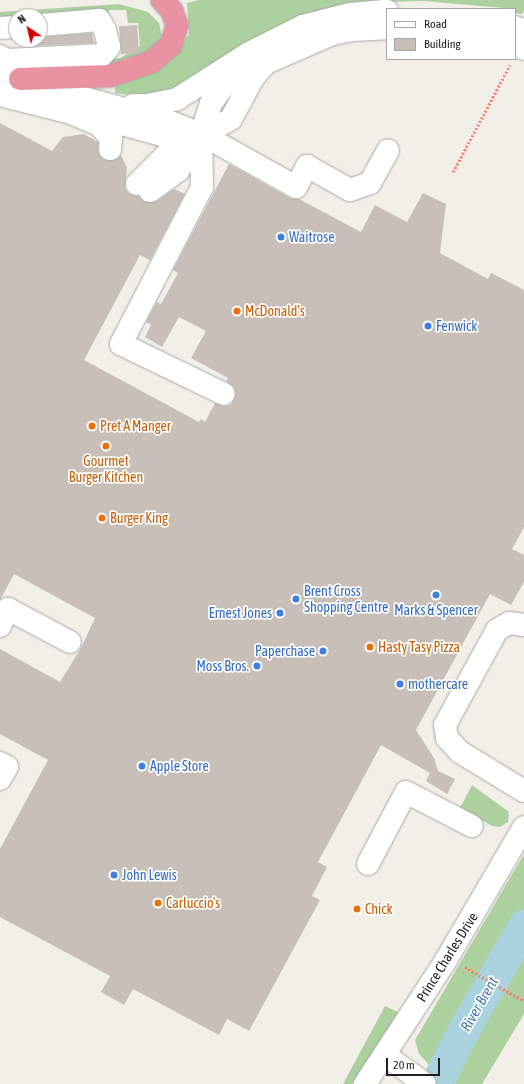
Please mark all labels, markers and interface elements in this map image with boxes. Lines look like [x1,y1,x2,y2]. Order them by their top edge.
north arrow [8,8,48,48]
legend [386,8,516,60]
text: N [16,12,28,26]
text: Road [424,17,447,31]
text: Building [424,37,461,51]
place label: Waitrose [289,229,334,245]
marker: Waitrose [276,232,286,242]
place label: McDonald's [245,303,305,319]
marker: McDonald's [232,306,242,316]
place label: Fenwick [436,318,477,334]
marker: Fenwick [423,321,433,331]
place label: Pret A Manger [100,418,171,434]
marker: Pret A Manger [87,421,97,431]
marker: Gourmet Burger Kitchen [101,441,111,451]
place label: Gourmet Burger Kitchen [69,453,143,486]
place label: Burger King [110,510,168,526]
marker: Burger King [97,513,107,523]
place label: Brent Cross Shopping Centre [304,583,388,616]
marker: Marks & Spencer [431,590,441,600]
marker: Brent Cross Shopping Centre [291,594,301,604]
place label: Marks & Spencer [394,602,478,618]
place label: Ernest Jones [209,605,272,621]
marker: Ernest Jones [275,608,285,618]
place label: Hasty Tasy Pizza [378,639,460,655]
marker: Hasty Tasy Pizza [365,642,375,652]
place label: Paperchase [255,643,315,659]
marker: Paperchase [318,646,328,656]
place label: Moss Bros. [196,658,249,674]
marker: Moss Bros. [252,661,262,671]
place label: mothercare [408,676,468,692]
marker: mothercare [395,679,405,689]
place label: Apple Store [150,758,209,774]
marker: Apple Store [137,761,147,771]
place label: John Lewis [122,867,177,883]
marker: John Lewis [109,870,119,880]
place label: Carluccio's [166,895,220,911]
marker: Carluccio's [153,898,163,908]
place label: Chick [365,901,393,917]
marker: Chick [352,904,362,914]
street label: Prince Charles Drive [413,909,481,1005]
water label: River Brent [456,974,502,1034]
scale bar [388,1050,442,1076]
text: 20 m [393,1058,415,1072]

